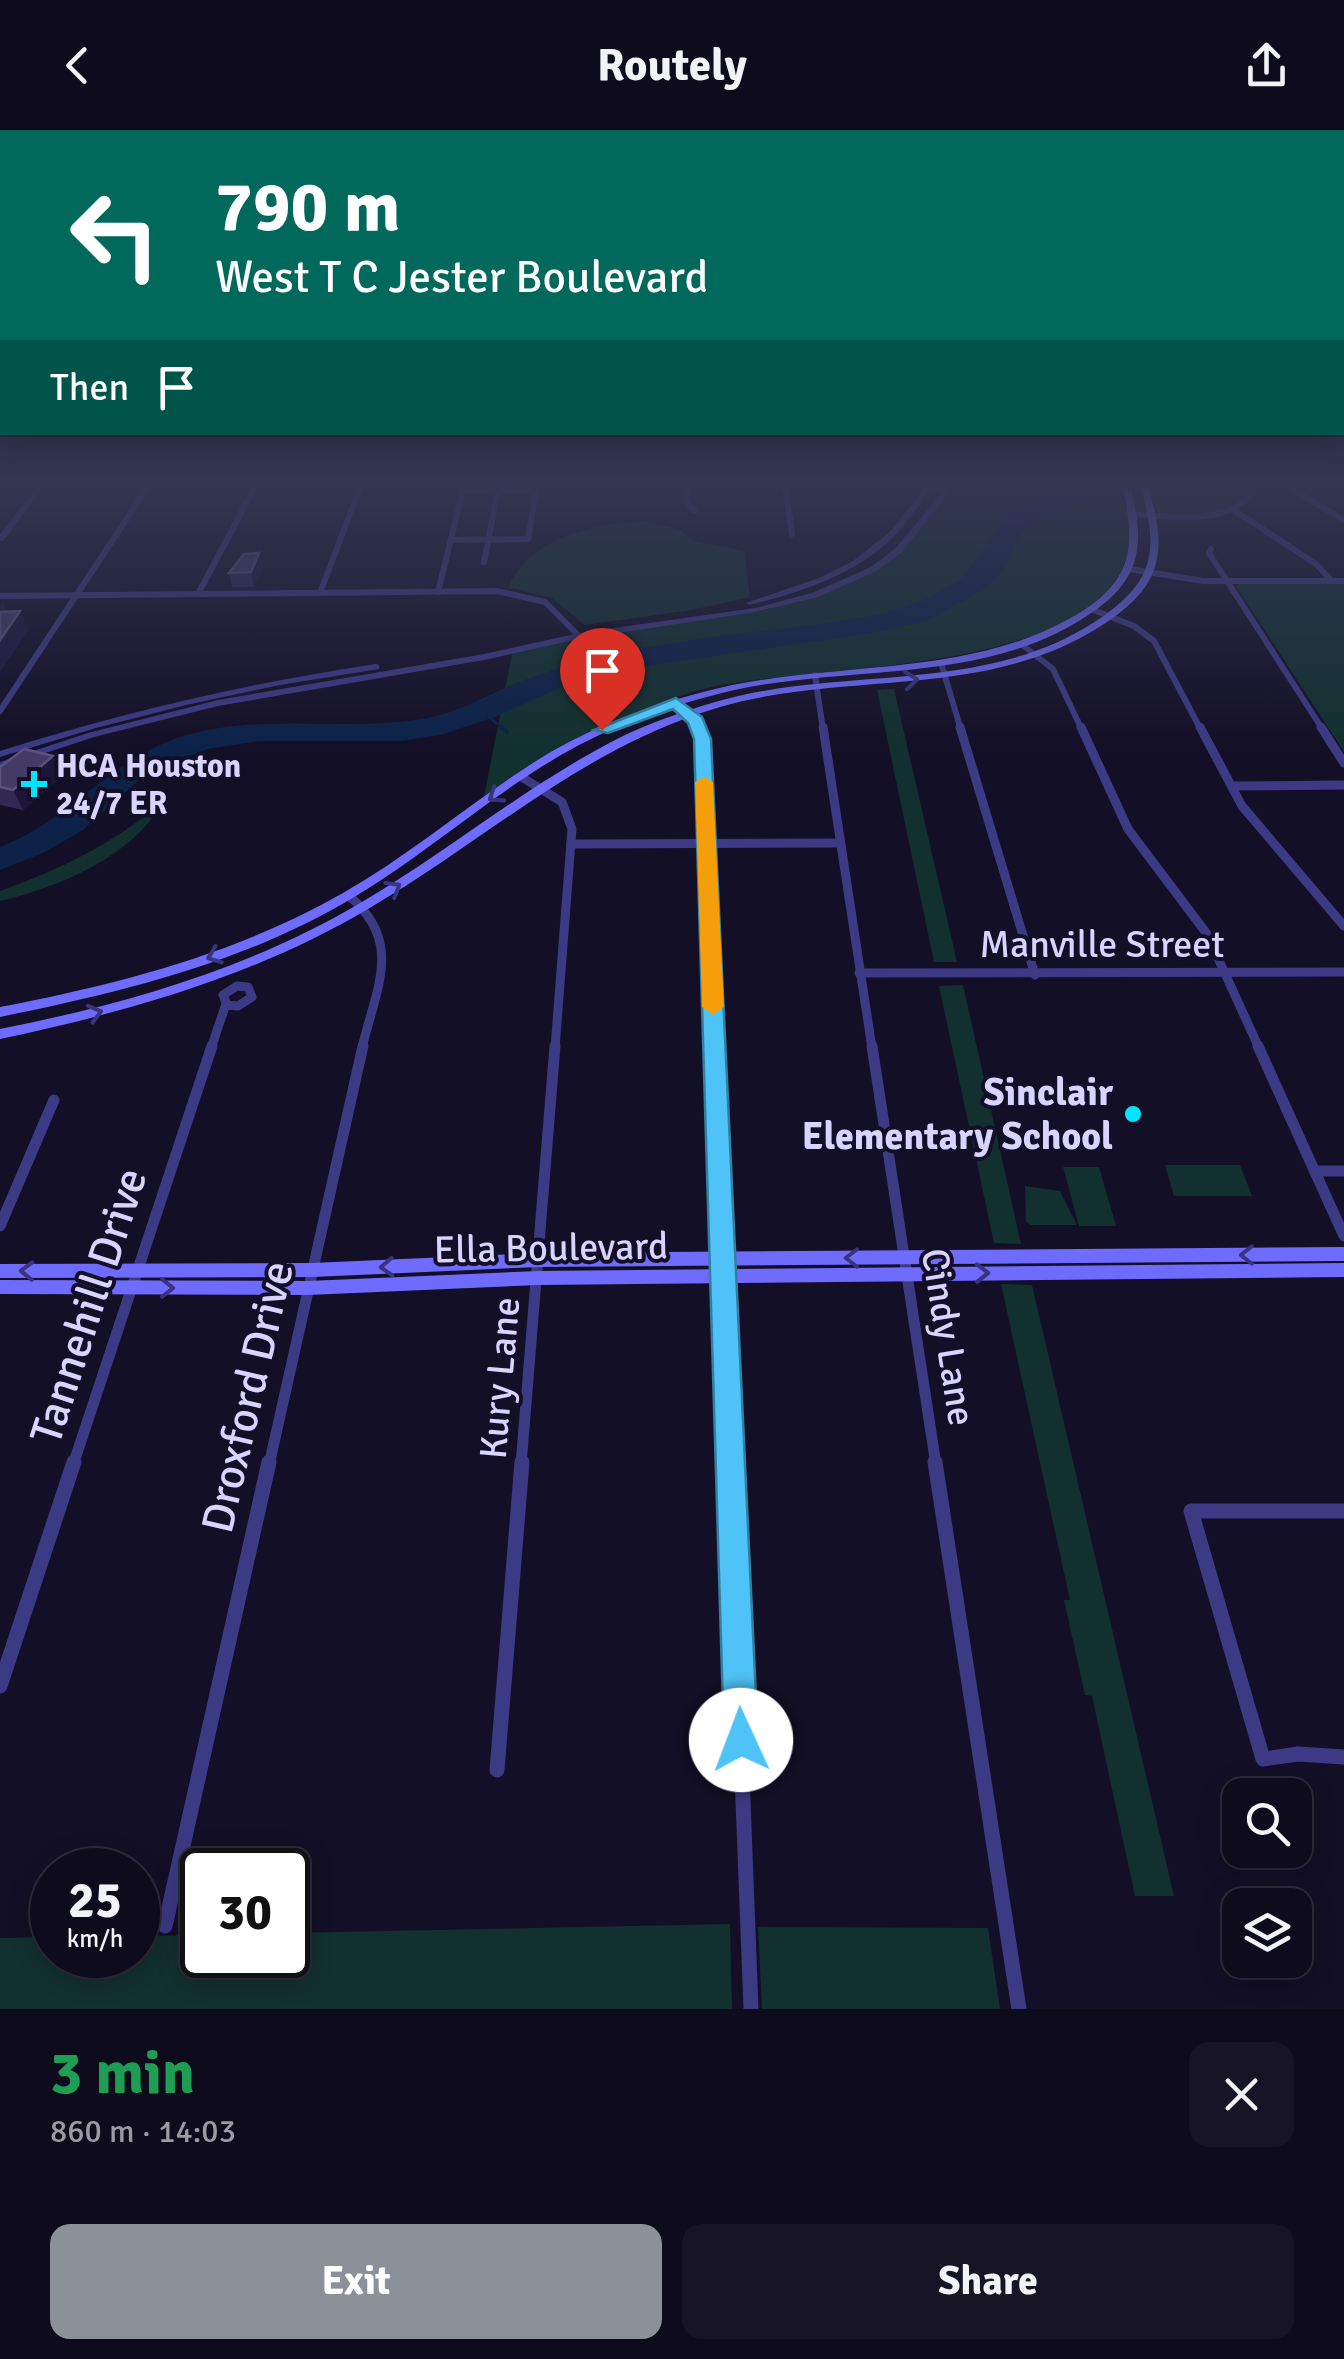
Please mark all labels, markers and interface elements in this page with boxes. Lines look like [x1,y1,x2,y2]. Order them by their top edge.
icon: back [50,38,105,93]
text: Routely [597,38,747,93]
icon: share [1239,38,1294,93]
text: 790 m [215,164,400,250]
icon: left [50,170,180,300]
text: West T C Jester Boulevard [215,250,708,305]
icon: arrive [149,360,204,415]
text: Then [50,364,129,411]
pin [560,628,645,731]
icon: arrive [575,643,630,698]
one-way arrow [903,669,919,691]
place label: HCA Houston 24/7 ER [56,747,241,823]
marker: HCA Houston 24/7 ER [21,771,47,797]
one-way arrow [488,784,507,802]
one-way arrow [383,881,401,900]
street label: Manville Street [979,921,1225,968]
one-way arrow [206,944,224,964]
one-way arrow [86,1003,103,1024]
place label: Sinclair Elementary School [802,1069,1114,1160]
marker: Sinclair Elementary School [1122,1103,1144,1125]
street label: Tannehill Drive [19,1161,159,1451]
street label: Ella Boulevard [433,1222,669,1274]
one-way arrow [1238,1244,1254,1266]
street label: Cindy Lane [911,1245,985,1429]
one-way arrow [843,1247,858,1269]
street label: Droxford Drive [190,1256,306,1538]
one-way arrow [378,1256,394,1277]
one-way arrow [18,1260,34,1282]
one-way arrow [975,1263,991,1284]
one-way arrow [160,1277,176,1299]
street label: Kury Lane [470,1295,530,1461]
position arrow [689,1688,793,1792]
map controls [1222,1778,1312,1978]
button: search [1222,1778,1312,1868]
speed limit sign: 30 [180,1848,310,1978]
text: 25 [68,1870,122,1932]
button: layers [1222,1888,1312,1978]
text: km/h [67,1923,123,1954]
text: 3 min [50,2037,195,2111]
button: close [1189,2042,1294,2147]
text: 860 m · 14:03 [50,2112,236,2151]
button: Exit [50,2224,662,2339]
button: Share [682,2224,1294,2339]

